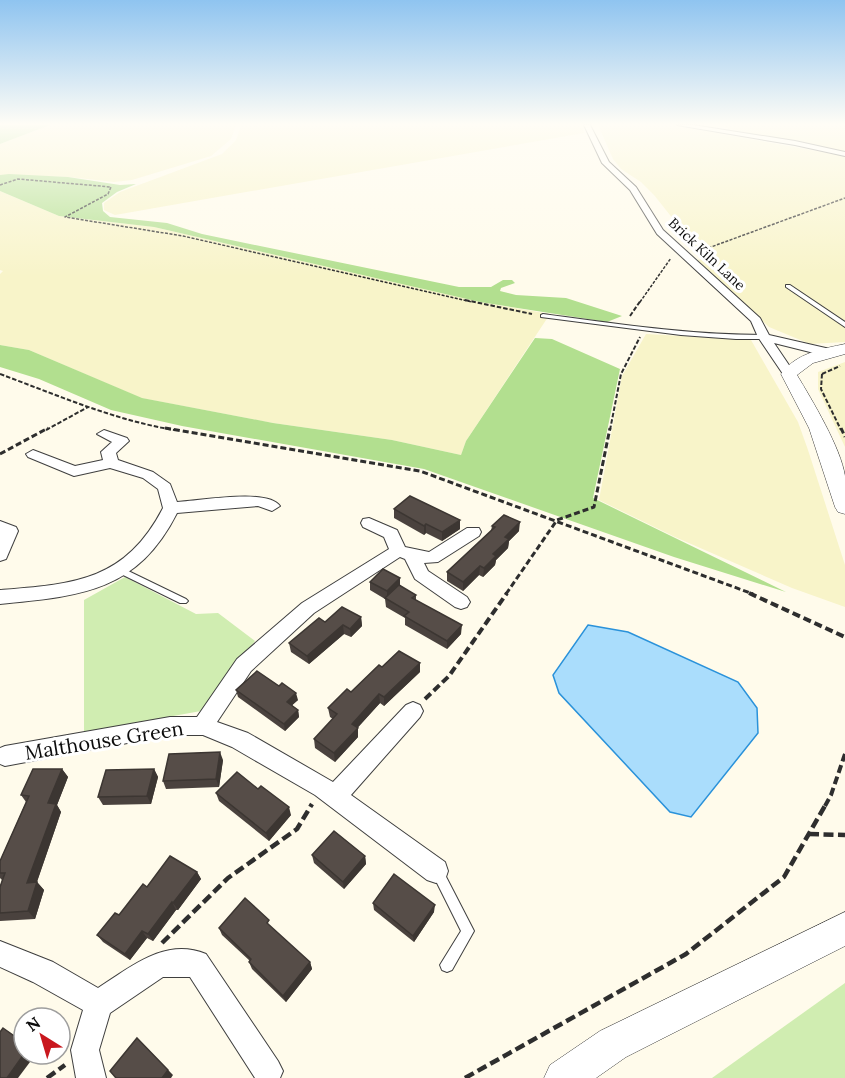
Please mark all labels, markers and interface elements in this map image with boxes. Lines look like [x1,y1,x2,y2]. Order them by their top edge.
street label: Brick Kiln Lane [665,214,749,294]
street label: Malthouse Green [23,715,185,765]
north arrow [12,1006,72,1066]
text: N [22,1012,44,1036]

